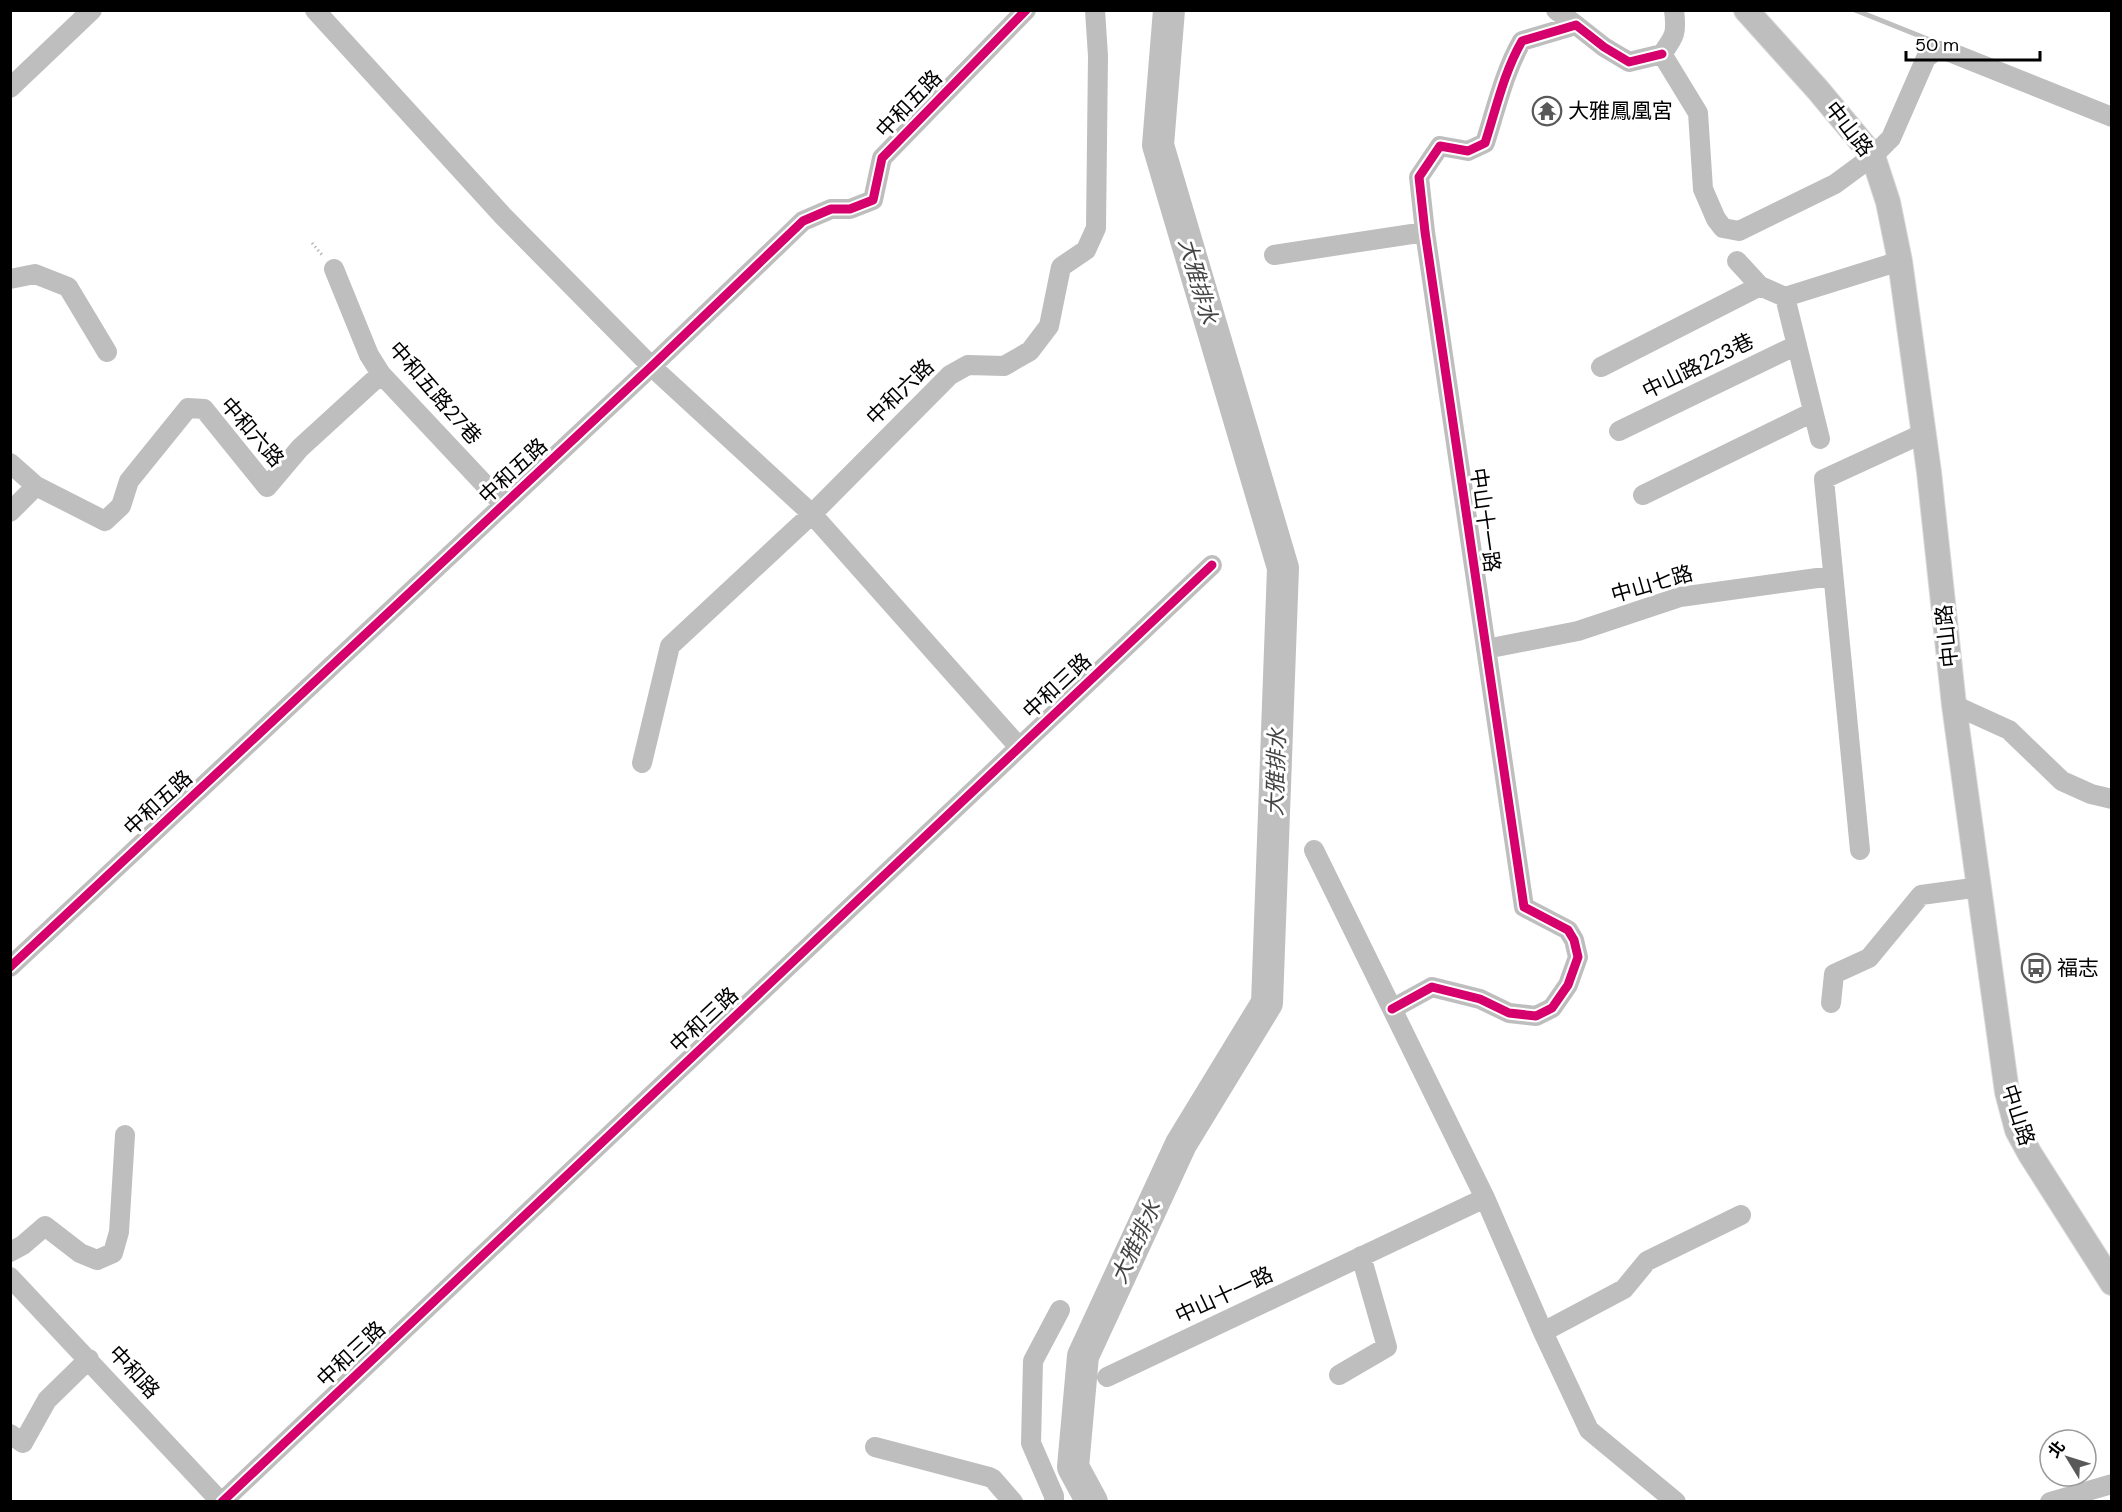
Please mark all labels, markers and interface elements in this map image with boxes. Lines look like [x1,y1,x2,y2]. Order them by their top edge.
scale bar [1906,24,2040,62]
text: 50 m [1915,33,1959,57]
street label: 中和五路 [870,64,948,144]
temple icon: 大雅鳳凰宮 [1531,95,1563,127]
street label: 中山路 [1819,96,1879,162]
place label: 大雅鳳凰宮 [1568,97,1673,125]
water label: 大雅排水 [1172,235,1224,328]
street label: 中山路223巷 [1638,327,1758,405]
street label: 中和五路27巷 [382,336,488,450]
street label: 中和六路 [860,353,940,431]
street label: 中和六路 [214,391,290,473]
street label: 中和五路 [473,432,553,510]
street label: 中山十一路 [1464,466,1506,574]
street label: 中山七路 [1608,559,1696,609]
street label: 中山路 [1930,603,1964,669]
street label: 中和三路 [1017,647,1097,725]
water label: 大雅排水 [1260,727,1292,816]
street label: 中和五路 [118,764,198,842]
bus stop icon: 福志 [2020,952,2052,984]
place label: 福志 [2057,954,2099,982]
street label: 中和三路 [664,981,744,1059]
street label: 中山路 [1995,1081,2041,1149]
water label: 大雅排水 [1104,1195,1168,1288]
street label: 中山十一路 [1171,1260,1277,1330]
street label: 中和三路 [311,1315,391,1393]
street label: 中和路 [102,1339,166,1405]
north arrow [2038,1428,2098,1488]
text: 北 [2043,1436,2070,1462]

